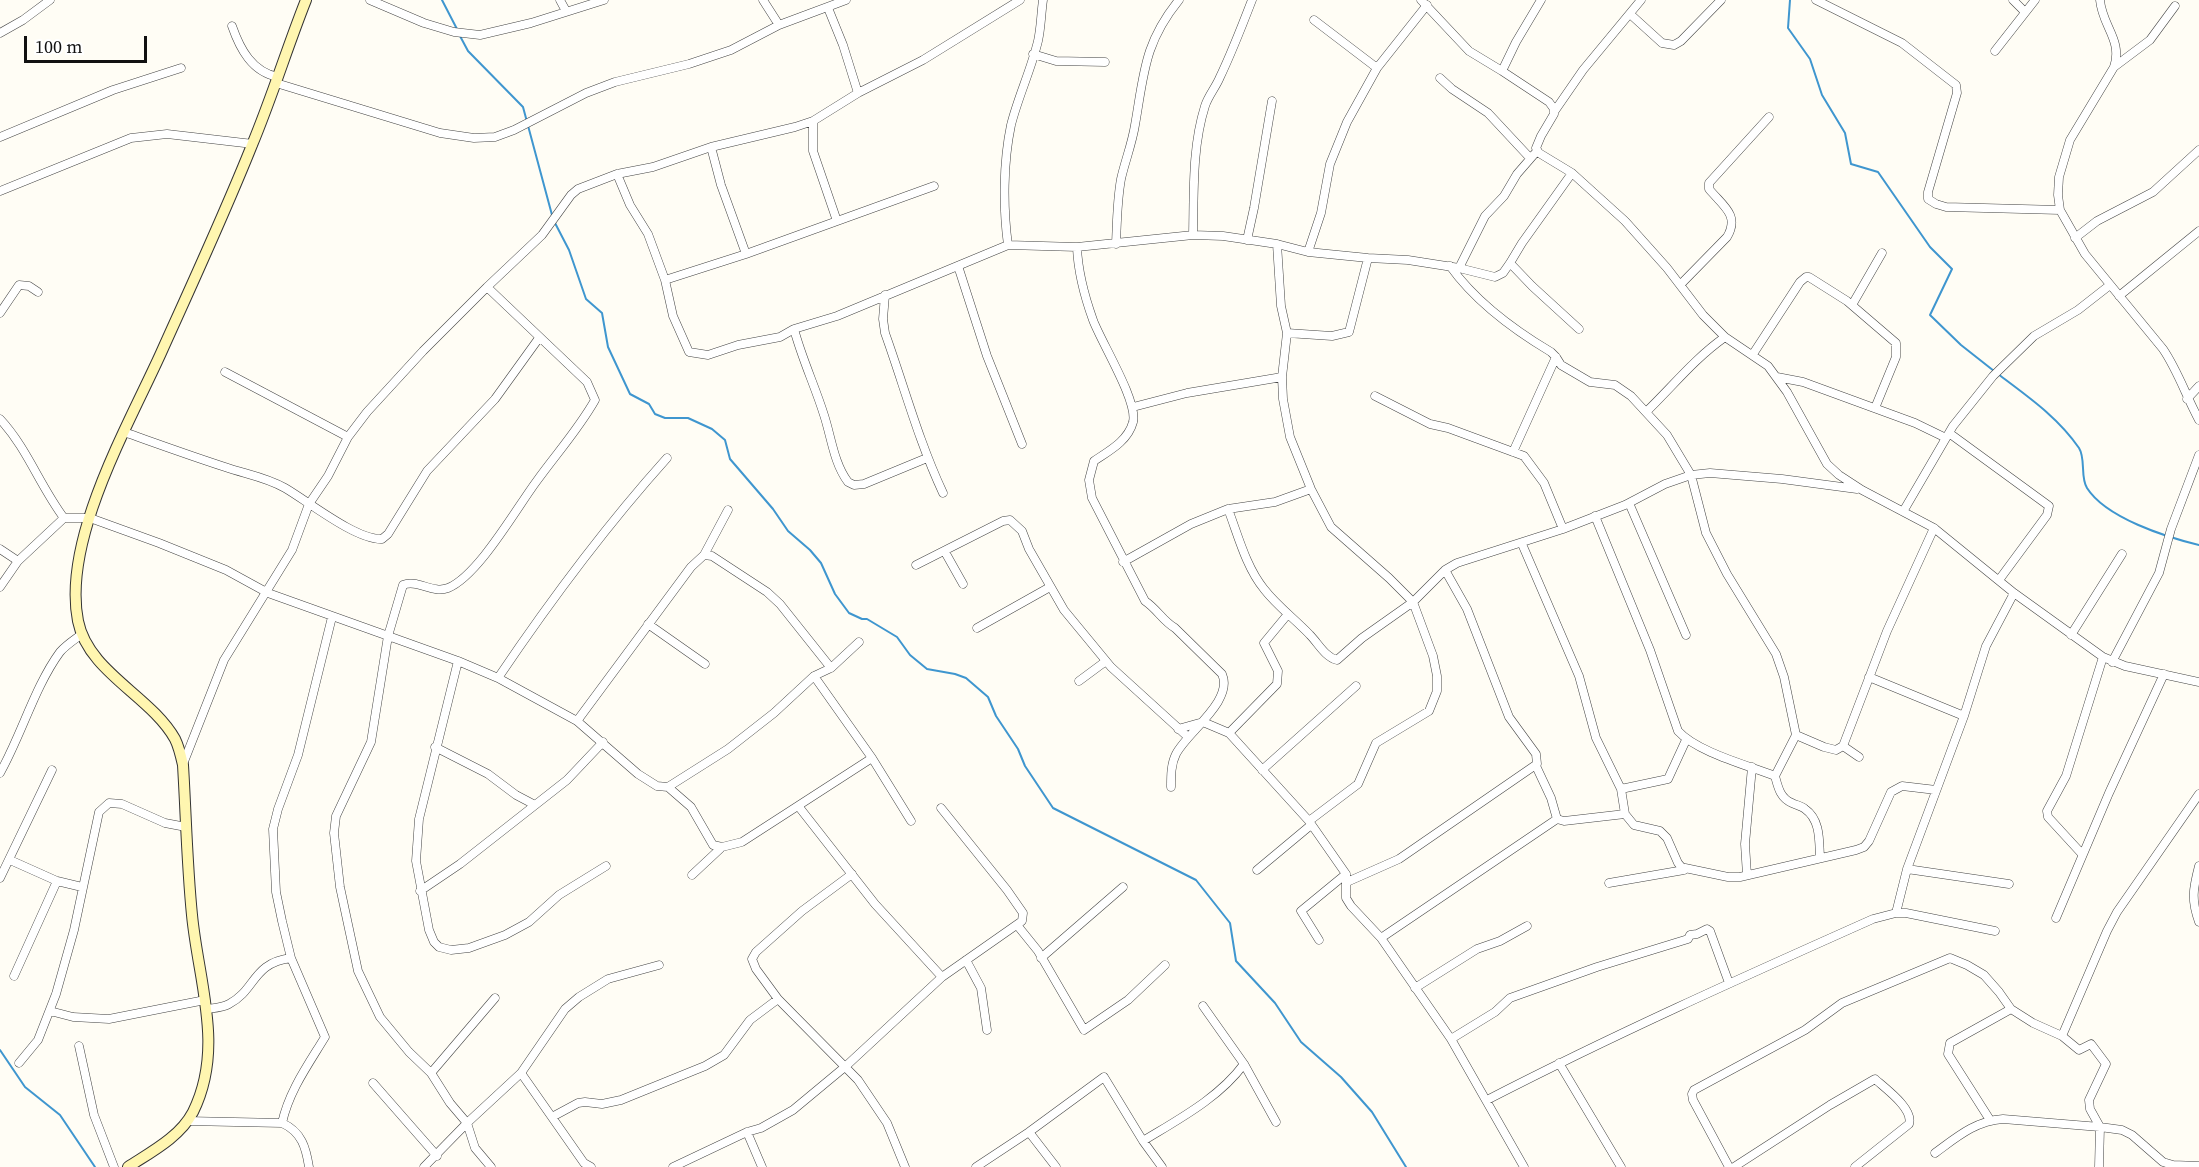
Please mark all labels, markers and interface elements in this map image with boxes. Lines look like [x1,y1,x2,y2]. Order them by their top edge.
scale bar [27,24,150,62]
text: 100 m [35,34,82,59]

